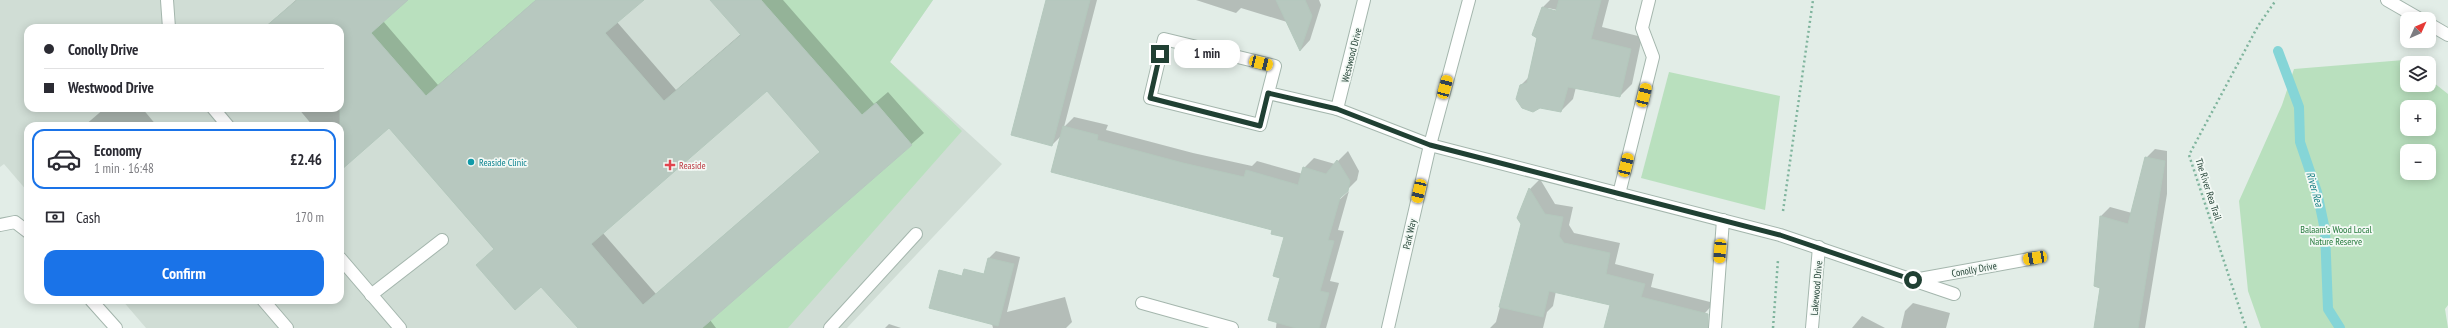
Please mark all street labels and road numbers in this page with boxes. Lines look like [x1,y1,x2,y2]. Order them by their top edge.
street label: Westwood Drive [1338,27,1365,84]
street label: The River Rea Trail [2192,157,2225,222]
street label: Park Way [1400,217,1419,251]
street label: Conolly Drive [1950,259,1998,280]
street label: Lakewood Drive [1808,260,1825,316]

